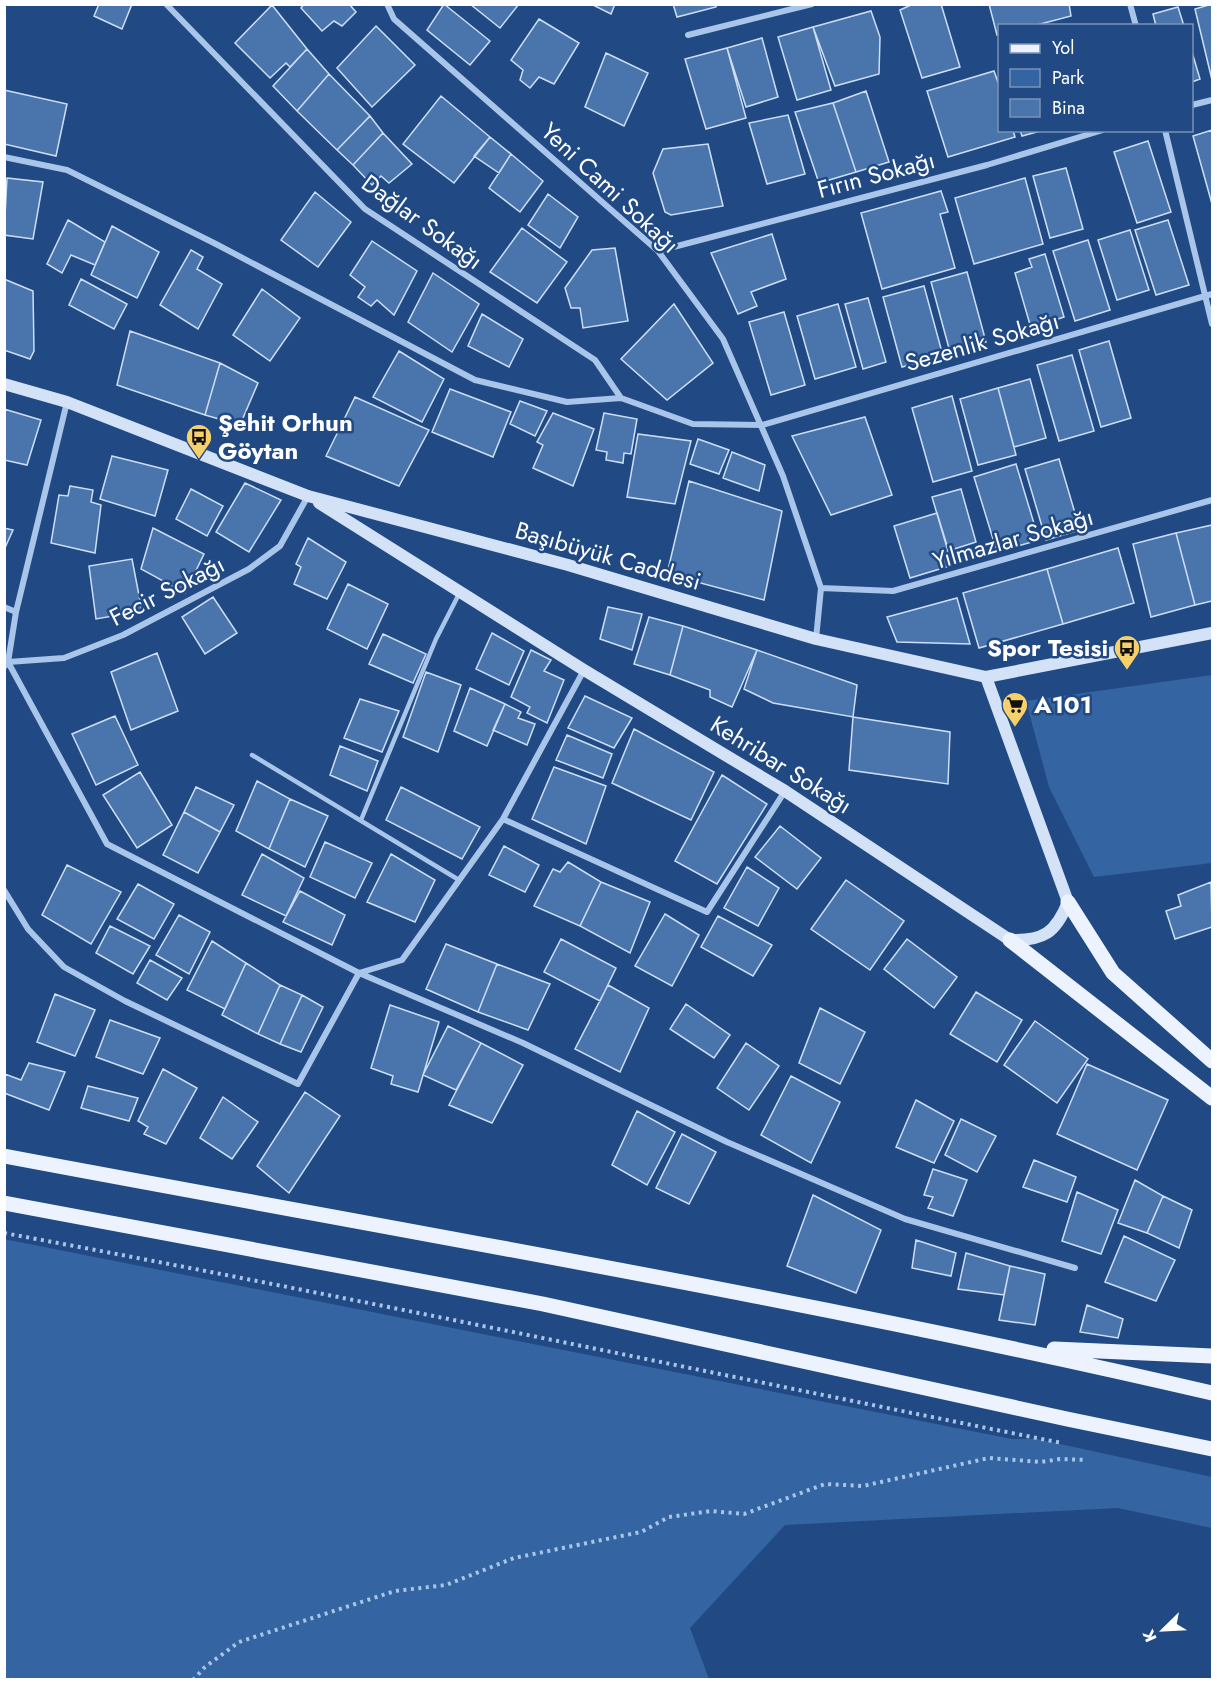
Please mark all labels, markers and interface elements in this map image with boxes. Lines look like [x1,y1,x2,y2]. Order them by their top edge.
legend [998,24,1193,132]
text: Yol [1052,35,1074,61]
text: Park [1052,65,1084,91]
text: Bina [1052,95,1085,121]
street label: Yeni Cami Sokağı [533,114,687,261]
street label: Fırın Sokağı [813,142,939,207]
street label: Dağlar Sokağı [354,166,490,278]
street label: Sezenlik Sokağı [901,303,1063,380]
place label: Şehit Orhun Göytan [218,405,353,468]
bus stop icon: Şehit Orhun Göytan [184,422,214,460]
street label: Yılmazlar Sokağı [929,499,1097,578]
street label: Başıbüyük Caddesi [511,512,705,599]
street label: Fecir Sokağı [103,547,230,635]
place label: Spor Tesisi [987,630,1108,665]
bus stop icon: Spor Tesisi [1112,633,1142,671]
place label: A101 [1033,687,1092,722]
supermarket icon: A101 [1000,690,1030,728]
street label: Kehribar Sokağı [704,707,859,822]
north arrow [1133,1600,1193,1660]
text: K [1137,1625,1163,1646]

